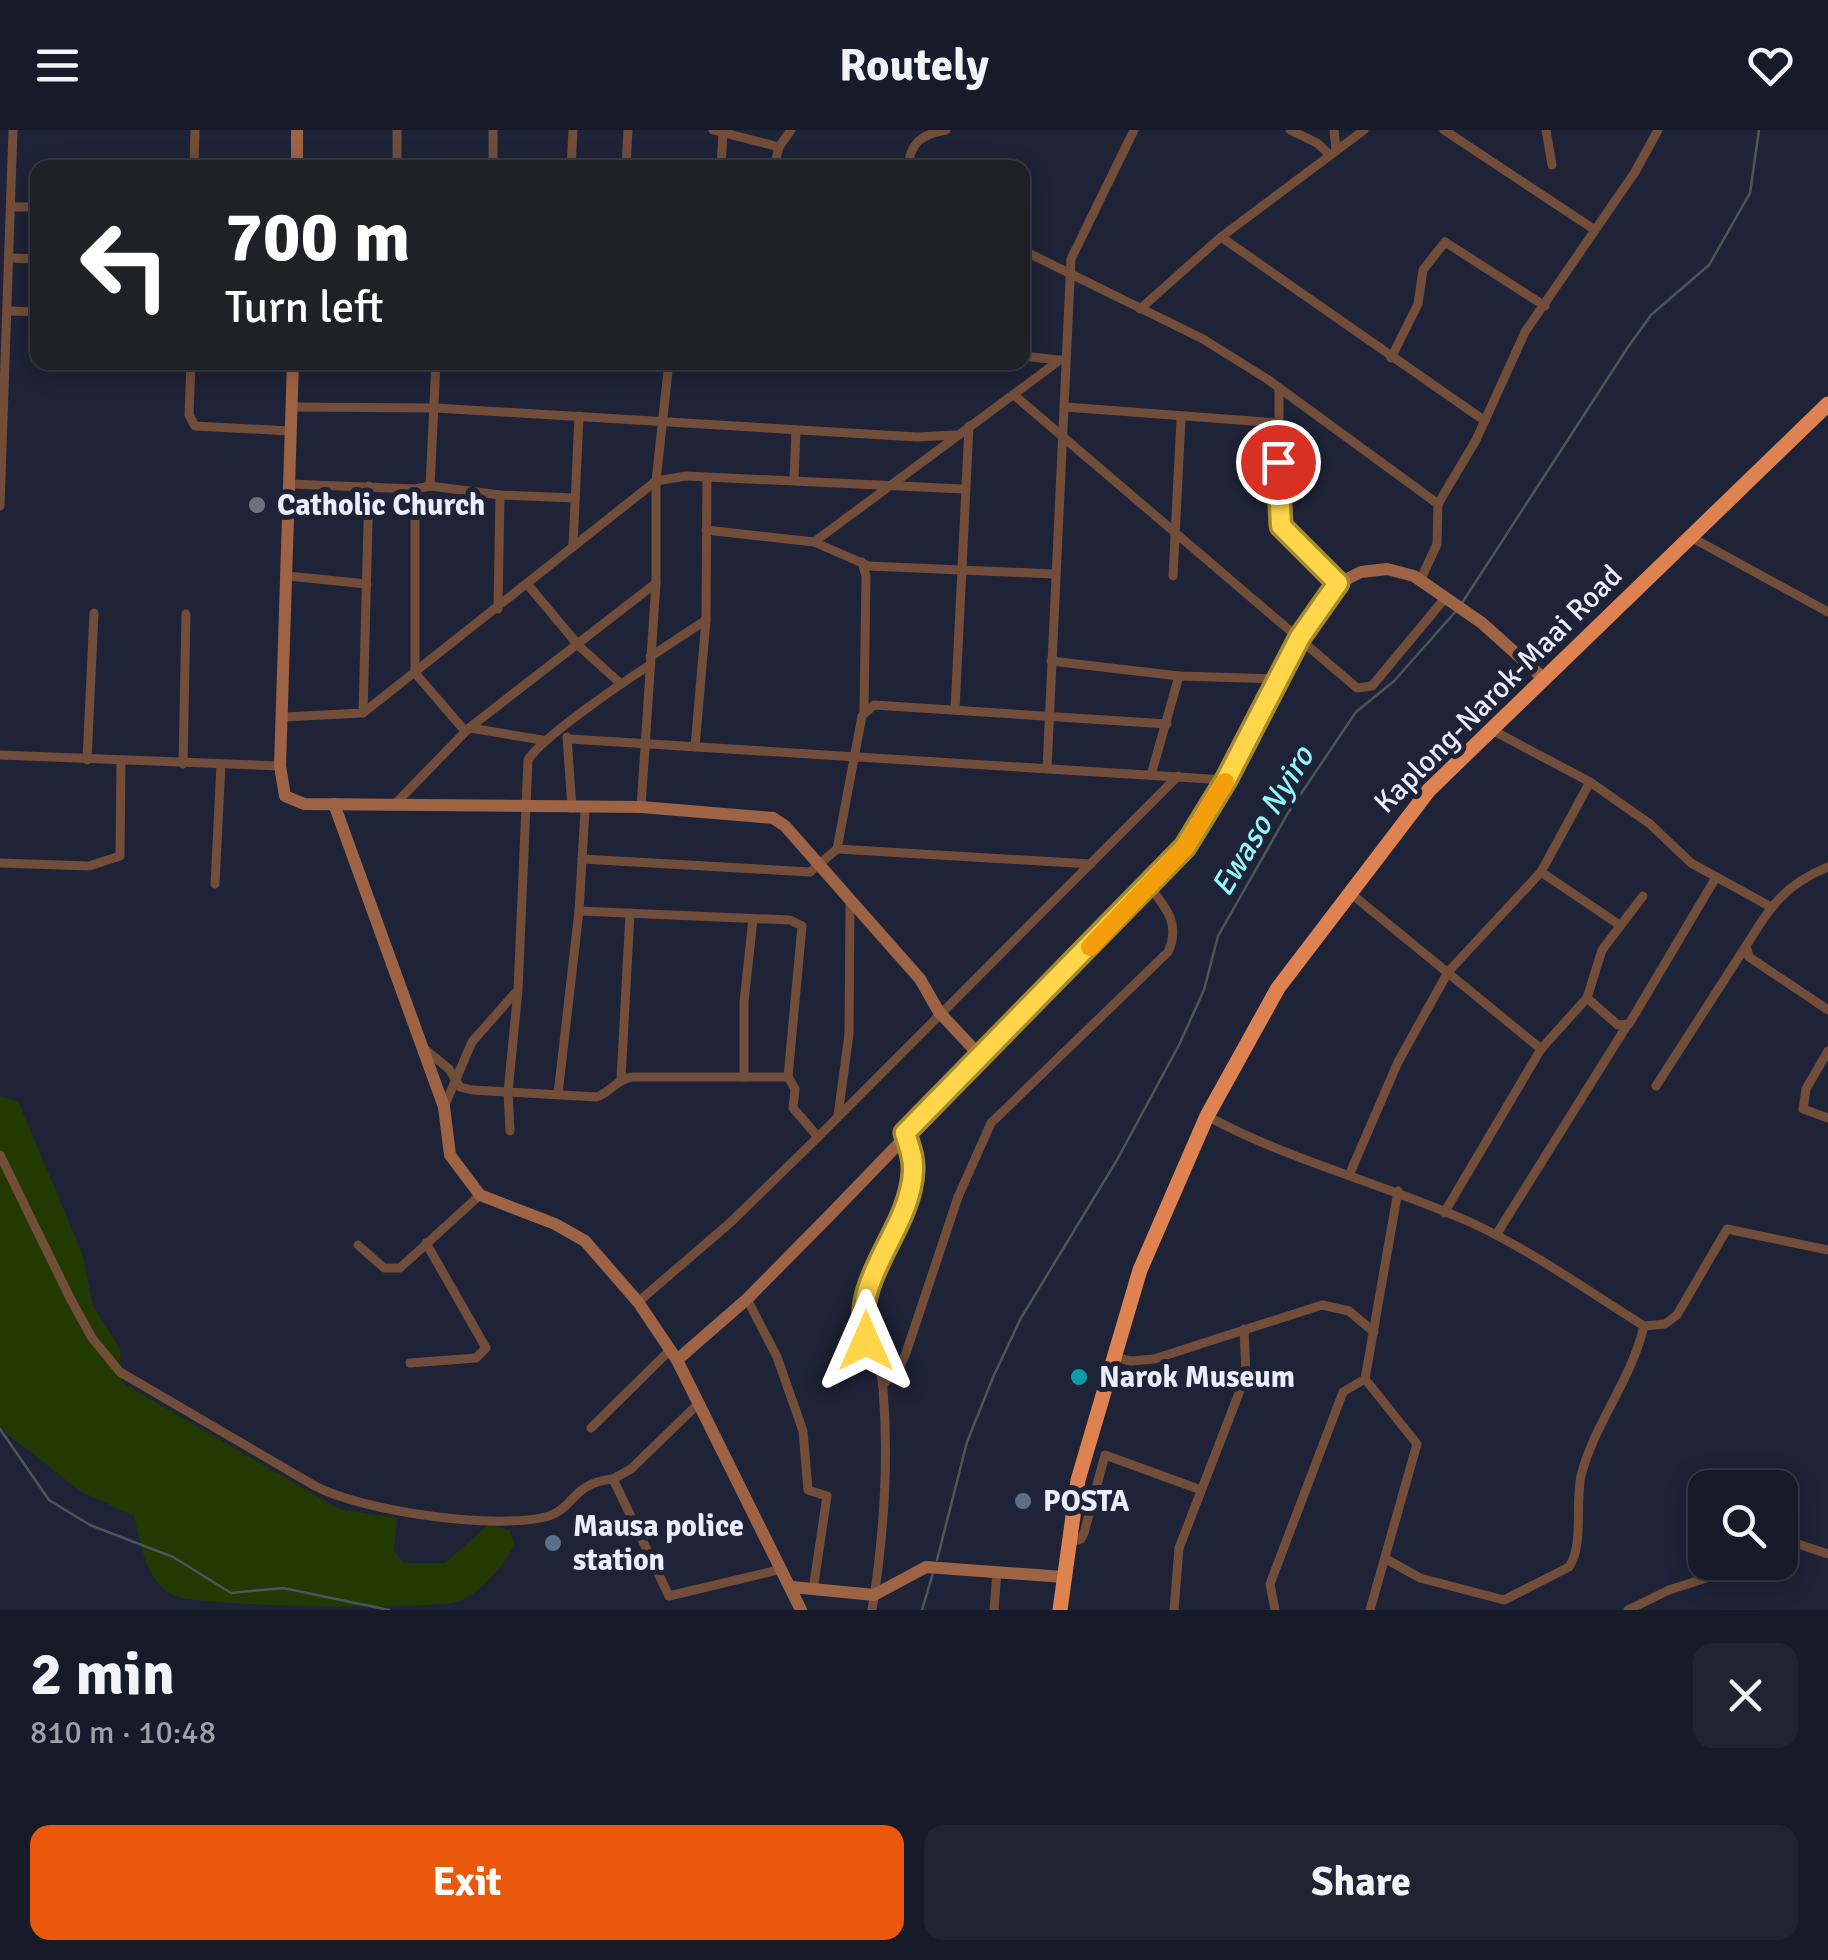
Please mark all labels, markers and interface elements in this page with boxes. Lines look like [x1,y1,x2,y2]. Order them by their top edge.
icon: menu [30,38,85,93]
text: Routely [839,38,989,93]
icon: heart [1743,38,1798,93]
text: 700 m [225,194,410,280]
icon: left [60,200,190,330]
text: Turn left [225,280,384,335]
pin [1236,420,1321,505]
icon: arrive [1251,435,1306,490]
place label: Catholic Church [277,487,485,524]
marker: Catholic Church [246,494,268,516]
street label: Kaplong-Narok-Maai Road [1366,557,1630,821]
water label: Ewaso Nyiro [1202,738,1323,903]
position arrow [814,1289,918,1393]
place label: Narok Museum [1099,1359,1295,1396]
marker: Narok Museum [1068,1366,1090,1388]
map controls [1688,1470,1798,1580]
button: search [1688,1470,1798,1580]
place label: POSTA [1043,1483,1129,1520]
marker: POSTA [1012,1490,1034,1512]
place label: Mausa police station [573,1508,744,1579]
marker: Mausa police station [542,1532,564,1554]
text: 2 min [30,1638,175,1712]
button: close [1693,1643,1798,1748]
text: 810 m · 10:48 [30,1713,216,1752]
button: Exit [30,1825,904,1940]
button: Share [924,1825,1798,1940]

